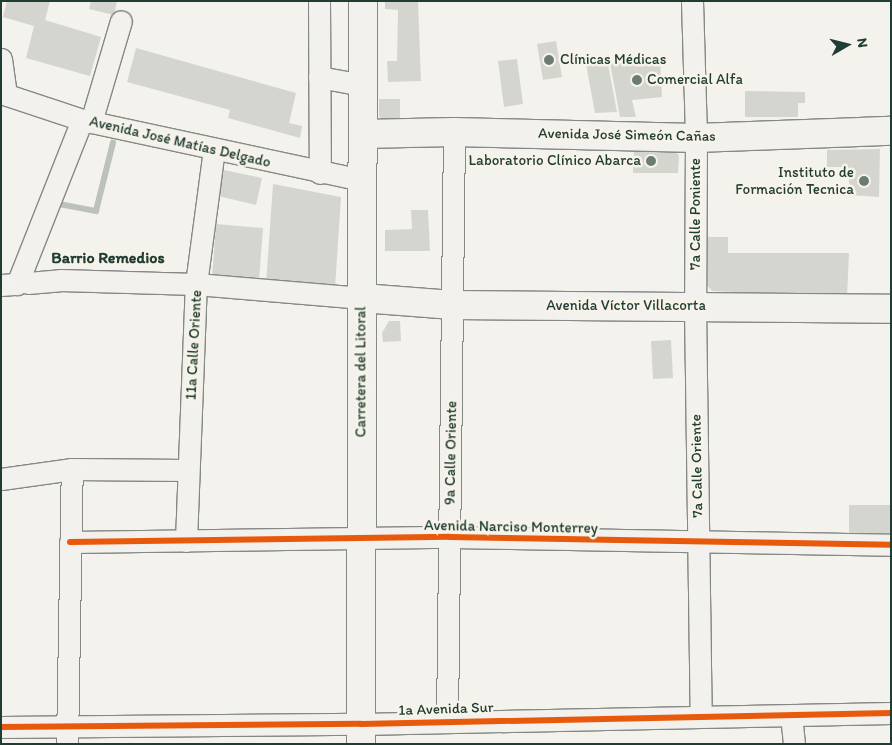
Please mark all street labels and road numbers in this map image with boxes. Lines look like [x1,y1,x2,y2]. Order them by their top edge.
street label: Avenida José Matías Delgado [88,112,272,172]
street label: Avenida José Simeón Cañas [538,124,716,146]
street label: 7a Calle Poniente [687,158,705,270]
street label: 11a Calle Oriente [182,289,206,401]
street label: Avenida Víctor Villacorta [546,297,706,315]
street label: Carretera del Litoral [352,306,370,438]
street label: 9a Calle Oriente [441,401,461,505]
street label: 7a Calle Oriente [687,414,707,518]
street label: Avenida Narciso Monterrey [424,516,598,538]
street label: 1a Avenida Sur [398,698,494,720]

